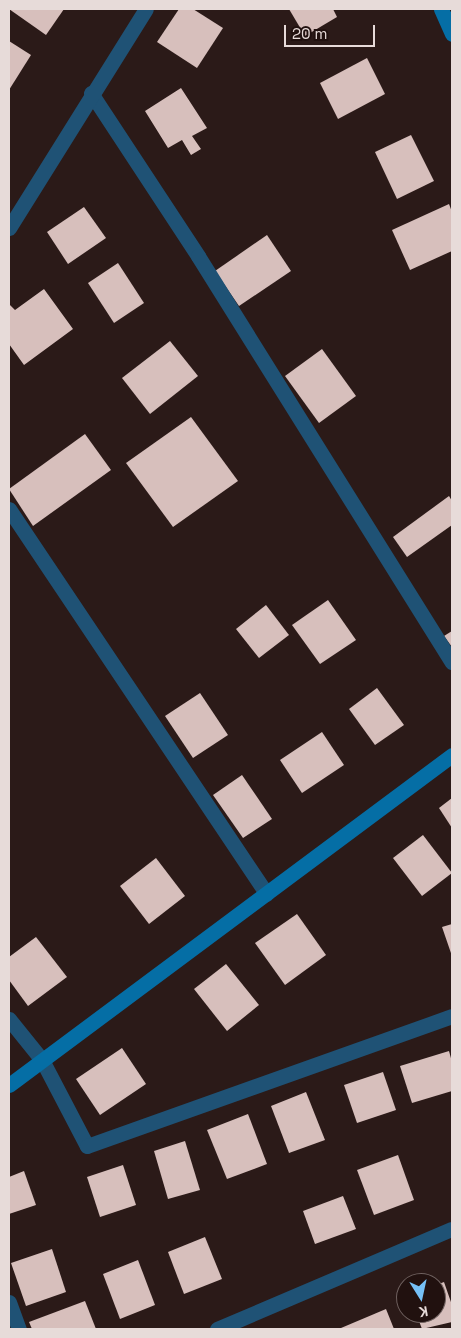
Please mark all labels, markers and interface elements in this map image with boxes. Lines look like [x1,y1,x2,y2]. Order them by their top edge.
scale bar [286,15,377,47]
text: 20 m [292,24,327,43]
north arrow [396,1273,446,1323]
text: K [418,1302,429,1321]

